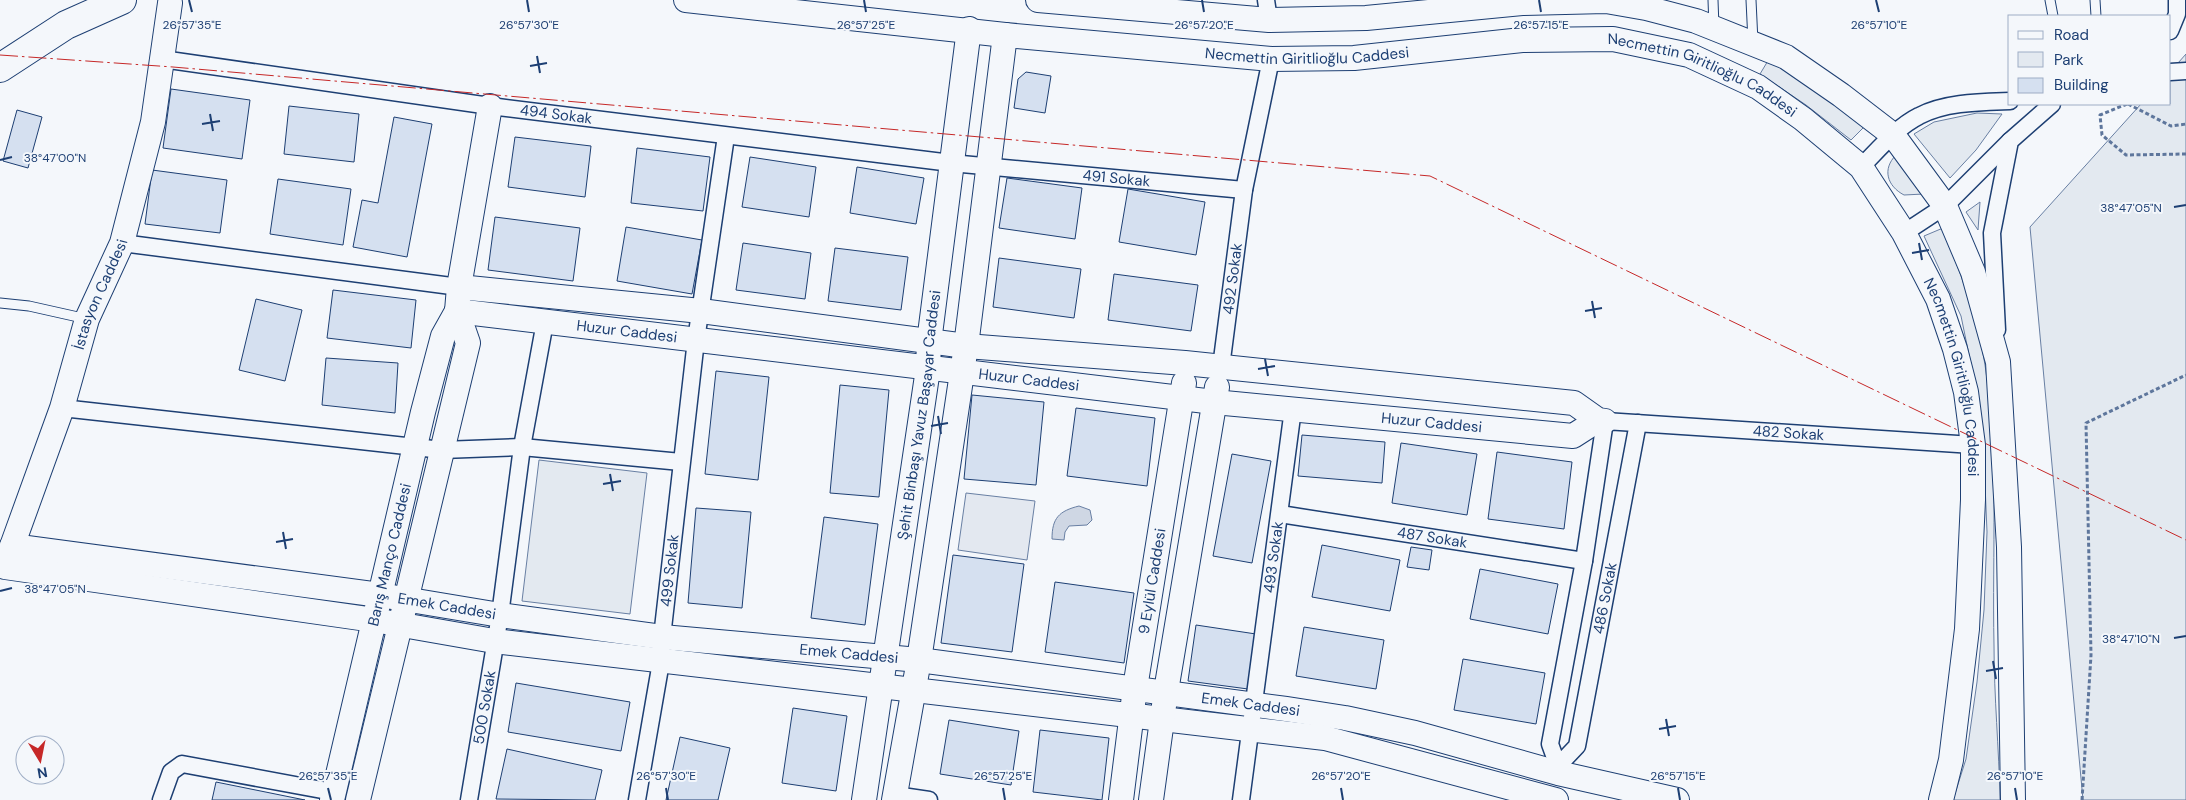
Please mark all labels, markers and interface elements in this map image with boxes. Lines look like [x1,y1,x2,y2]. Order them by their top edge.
legend [2008,15,2171,105]
text: 26°57'35"E [163,17,222,33]
text: 26°57'30"E [499,17,559,33]
text: 26°57'25"E [837,17,896,33]
text: 26°57'20"E [1174,17,1234,33]
text: 26°57'15"E [1513,17,1569,33]
text: 26°57'10"E [1851,17,1908,33]
text: Road [2054,25,2089,45]
street label: Necmettin Giritlioğlu Caddesi [1608,29,1801,122]
street label: Necmettin Giritlioğlu Caddesi [1204,42,1410,69]
text: Park [2054,50,2084,70]
text: Building [2054,75,2109,95]
street label: 494 Sokak [519,100,594,129]
text: 38°47'00"N [24,150,86,166]
street label: 491 Sokak [1082,165,1152,191]
text: 38°47'05"N [2100,200,2162,216]
street label: İstasyon Caddesi [69,237,133,352]
street label: 492 Sokak [1218,241,1247,316]
street label: Necmettin Giritlioğlu Caddesi [1919,274,1983,476]
street label: Şehit Binbaşı Yavuz Başayar Caddesi [893,289,946,541]
street label: Huzur Caddesi [575,315,678,347]
street label: Huzur Caddesi [977,364,1080,396]
street label: Huzur Caddesi [1380,408,1483,437]
street label: 482 Sokak [1752,421,1825,445]
street label: Barış Manço Caddesi [363,481,416,628]
street label: 493 Sokak [1259,520,1288,594]
street label: 487 Sokak [1396,522,1469,553]
street label: 9 Eylül Caddesi [1134,527,1171,636]
street label: 499 Sokak [656,533,684,608]
street label: 486 Sokak [1588,560,1622,636]
text: 38°47'05"N [24,581,86,597]
street label: Emek Caddesi [396,588,497,624]
text: 38°47'10"N [2102,631,2160,647]
street label: Emek Caddesi [798,639,899,668]
street label: 500 Sokak [469,668,501,746]
street label: Emek Caddesi [1200,688,1301,721]
north arrow [15,735,65,785]
text: N [36,763,49,783]
text: 26°57'35"E [299,768,358,784]
text: 26°57'30"E [636,768,696,784]
text: 26°57'25"E [974,768,1033,784]
text: 26°57'20"E [1311,768,1371,784]
text: 26°57'15"E [1650,768,1706,784]
text: 26°57'10"E [1987,768,2044,784]

